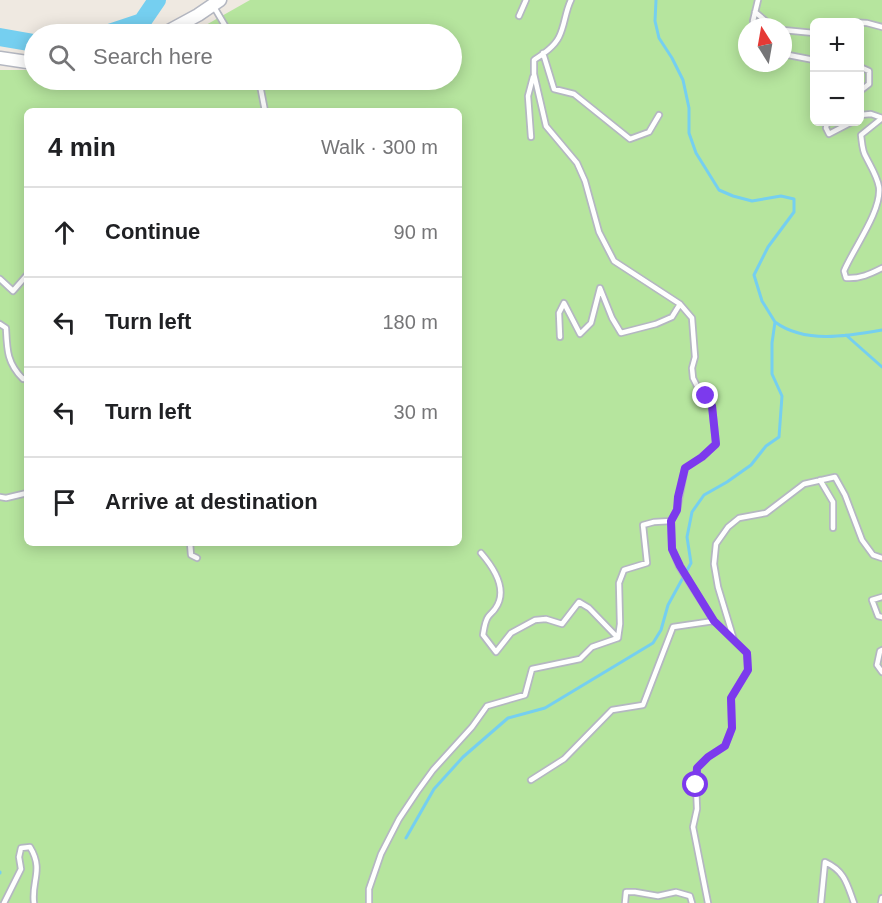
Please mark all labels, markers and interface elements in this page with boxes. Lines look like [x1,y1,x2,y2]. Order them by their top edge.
north arrow [738,18,792,72]
map controls [810,18,864,126]
button: + [810,18,864,72]
search box [24,24,462,90]
icon: search [45,41,78,74]
text: Search here [93,44,213,69]
button: − [810,72,864,126]
text: 4 min [48,132,116,162]
text: Walk · 300 m [321,136,438,158]
icon: ahead [48,216,81,249]
text: Continue [105,219,200,244]
text: 90 m [394,221,438,243]
icon: left [48,306,81,339]
text: Turn left [105,309,191,334]
text: 180 m [382,311,438,333]
route end [692,382,718,408]
icon: left [48,396,81,429]
text: Turn left [105,399,191,424]
text: 30 m [394,401,438,423]
icon: arrive [48,486,81,519]
text: Arrive at destination [105,489,318,514]
route start [682,771,708,797]

